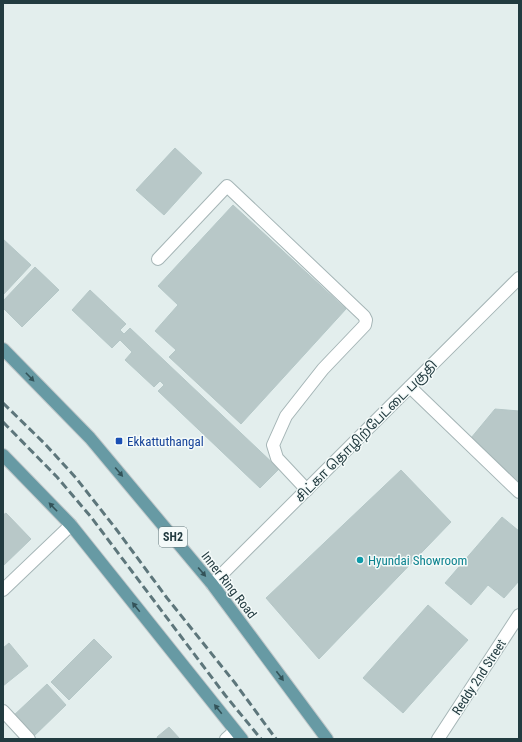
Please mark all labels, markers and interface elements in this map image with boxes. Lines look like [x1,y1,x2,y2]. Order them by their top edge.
street label: சிட்கா தொழிற்பேட்டை பகுதி [292,357,441,506]
one-way arrow [25,372,35,382]
place label: Ekkattuthangal [127,434,204,449]
marker: Ekkattuthangal [114,436,124,446]
one-way arrow [114,467,123,477]
one-way arrow [48,502,58,512]
road number: SH2 [159,527,187,547]
street label: Inner Ring Road [198,549,260,621]
place label: Hyundai Showroom [368,553,467,568]
marker: Hyundai Showroom [355,555,365,565]
one-way arrow [197,566,206,577]
one-way arrow [132,602,141,613]
street label: Reddy 2nd Street [449,636,509,718]
one-way arrow [276,670,284,681]
one-way arrow [213,703,222,714]

